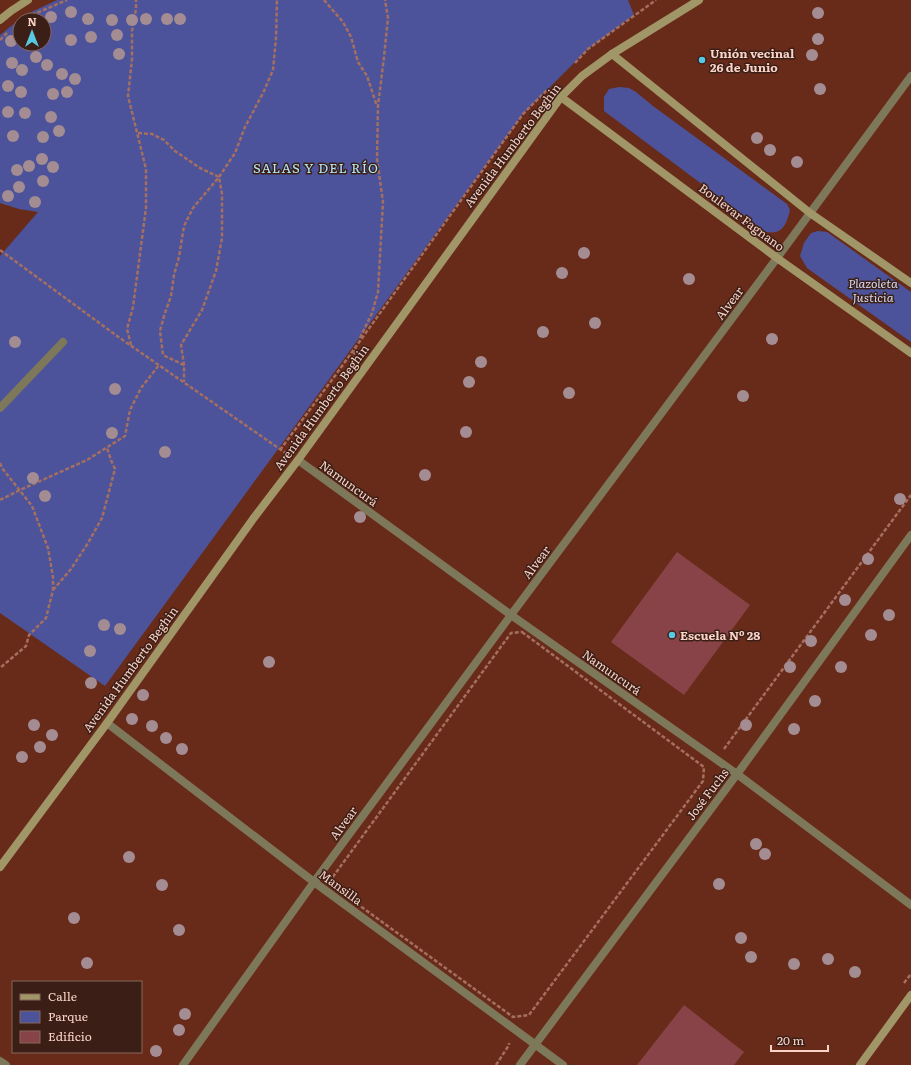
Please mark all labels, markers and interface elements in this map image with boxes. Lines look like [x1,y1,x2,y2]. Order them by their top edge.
north arrow [12,12,52,52]
text: N [27,13,37,29]
place label: Unión vecinal 26 de Junio [710,44,795,76]
marker: Unión vecinal 26 de Junio [697,55,707,65]
street label: Avenida Humberto Beghin [459,79,565,211]
district label: SALAS Y DEL RÍO [253,158,379,177]
street label: Boulevar Fagnano [695,179,789,255]
park label: Plazoleta Justicia [848,274,898,306]
street label: Alvear [711,282,748,323]
street label: Avenida Humberto Beghin [269,340,373,474]
street label: Namuncurá [316,456,382,511]
street label: Alvear [518,541,555,582]
street label: Avenida Humberto Beghin [78,602,182,736]
place label: Escuela Nº 28 [680,626,760,644]
marker: Escuela Nº 28 [667,630,677,640]
street label: Namuncurá [579,645,646,699]
street label: José Fuchs [681,764,733,824]
street label: Alvear [325,802,361,843]
street label: Mansilla [316,865,367,909]
legend [12,981,142,1053]
text: Calle [48,987,77,1005]
text: Parque [48,1007,88,1025]
text: Edificio [48,1027,92,1045]
scale bar [771,1027,828,1053]
text: 20 m [777,1031,804,1049]

